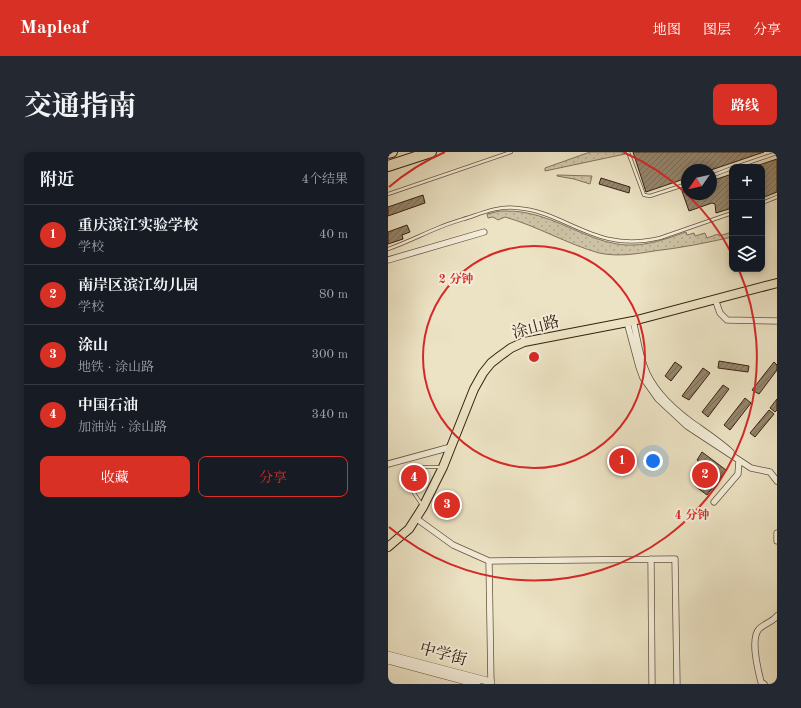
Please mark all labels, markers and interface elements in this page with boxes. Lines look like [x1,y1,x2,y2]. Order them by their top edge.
text: Mapleaf [20,19,88,38]
text: 地图 [653,23,681,37]
text: 图层 [703,23,731,37]
text: 分享 [753,23,781,37]
button: 路线 [713,84,777,125]
text: 交通指南 [24,94,136,122]
north arrow [681,164,717,200]
map controls [729,164,765,272]
button: + [729,164,765,200]
text: 附近 [40,172,74,189]
text: 4个结果 [301,173,348,186]
button: − [729,200,765,236]
text: 重庆滨江实验学校 [78,219,198,234]
text: 1 [49,228,57,241]
text: 40 m [319,228,348,241]
button: layers [729,236,765,272]
text: 学校 [78,241,104,254]
text: 2 分钟 [439,272,473,286]
text: 南岸区滨江幼儿园 [78,279,198,294]
text: 2 [49,288,57,301]
text: 80 m [319,288,348,301]
text: 学校 [78,301,104,314]
street label: 涂山路 [510,312,561,342]
text: 涂山 [78,339,108,354]
text: 3 [49,348,57,361]
text: 300 m [311,348,348,361]
centre of rings [527,350,541,364]
text: 地铁 · 涂山路 [78,361,154,374]
text: 中国石油 [78,399,138,414]
text: 4 [49,408,57,421]
text: 340 m [311,408,348,421]
text: 加油站 · 涂山路 [78,421,167,434]
pin: 1 [609,446,635,476]
your location [643,451,663,471]
button: 收藏 [40,456,190,497]
button: 分享 [198,456,348,497]
pin: 2 [692,460,718,490]
pin: 4 [401,463,427,493]
pin: 3 [434,490,460,520]
text: 4 分钟 [675,508,709,522]
street label: 中学街 [418,639,469,669]

